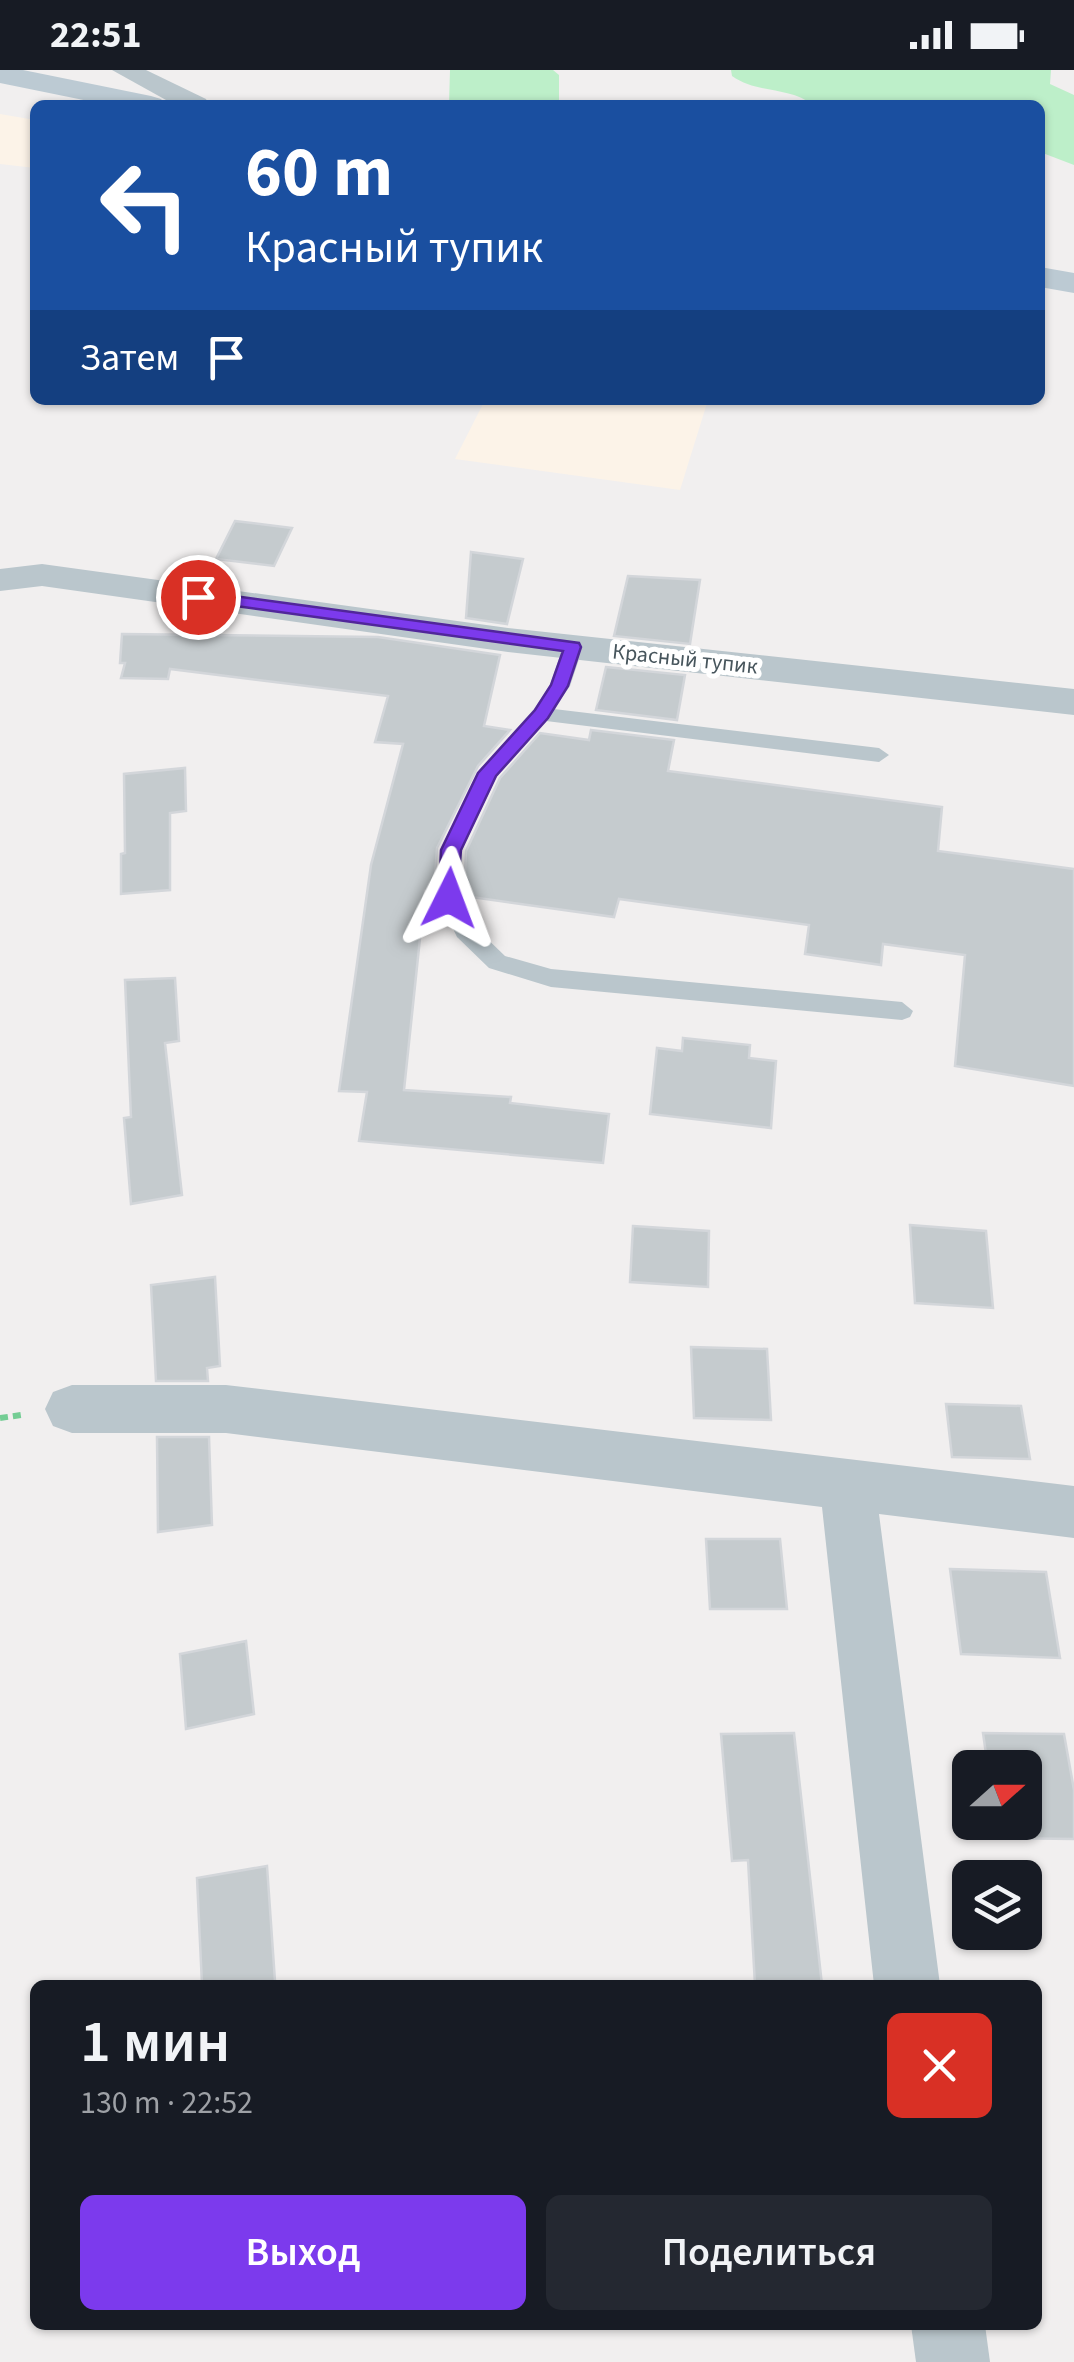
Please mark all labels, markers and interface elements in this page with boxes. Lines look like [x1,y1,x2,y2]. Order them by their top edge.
text: 22:51 [50,8,142,62]
text: 60 m [245,123,393,223]
icon: left [80,140,210,270]
text: Красный тупик [245,216,543,280]
icon: arrive [199,330,254,385]
text: Затем [80,331,179,385]
pin [156,555,241,640]
icon: arrive [171,570,226,625]
street label: Красный тупик [611,635,759,683]
position arrow [397,846,501,950]
north arrow [952,1750,1042,1840]
map controls [952,1750,1042,1950]
button: layers [952,1860,1042,1950]
text: 1 мин [80,2000,230,2085]
button: close [887,2013,992,2118]
text: 130 m · 22:52 [80,2080,253,2126]
button: Выход [80,2195,526,2310]
button: Поделиться [546,2195,992,2310]

